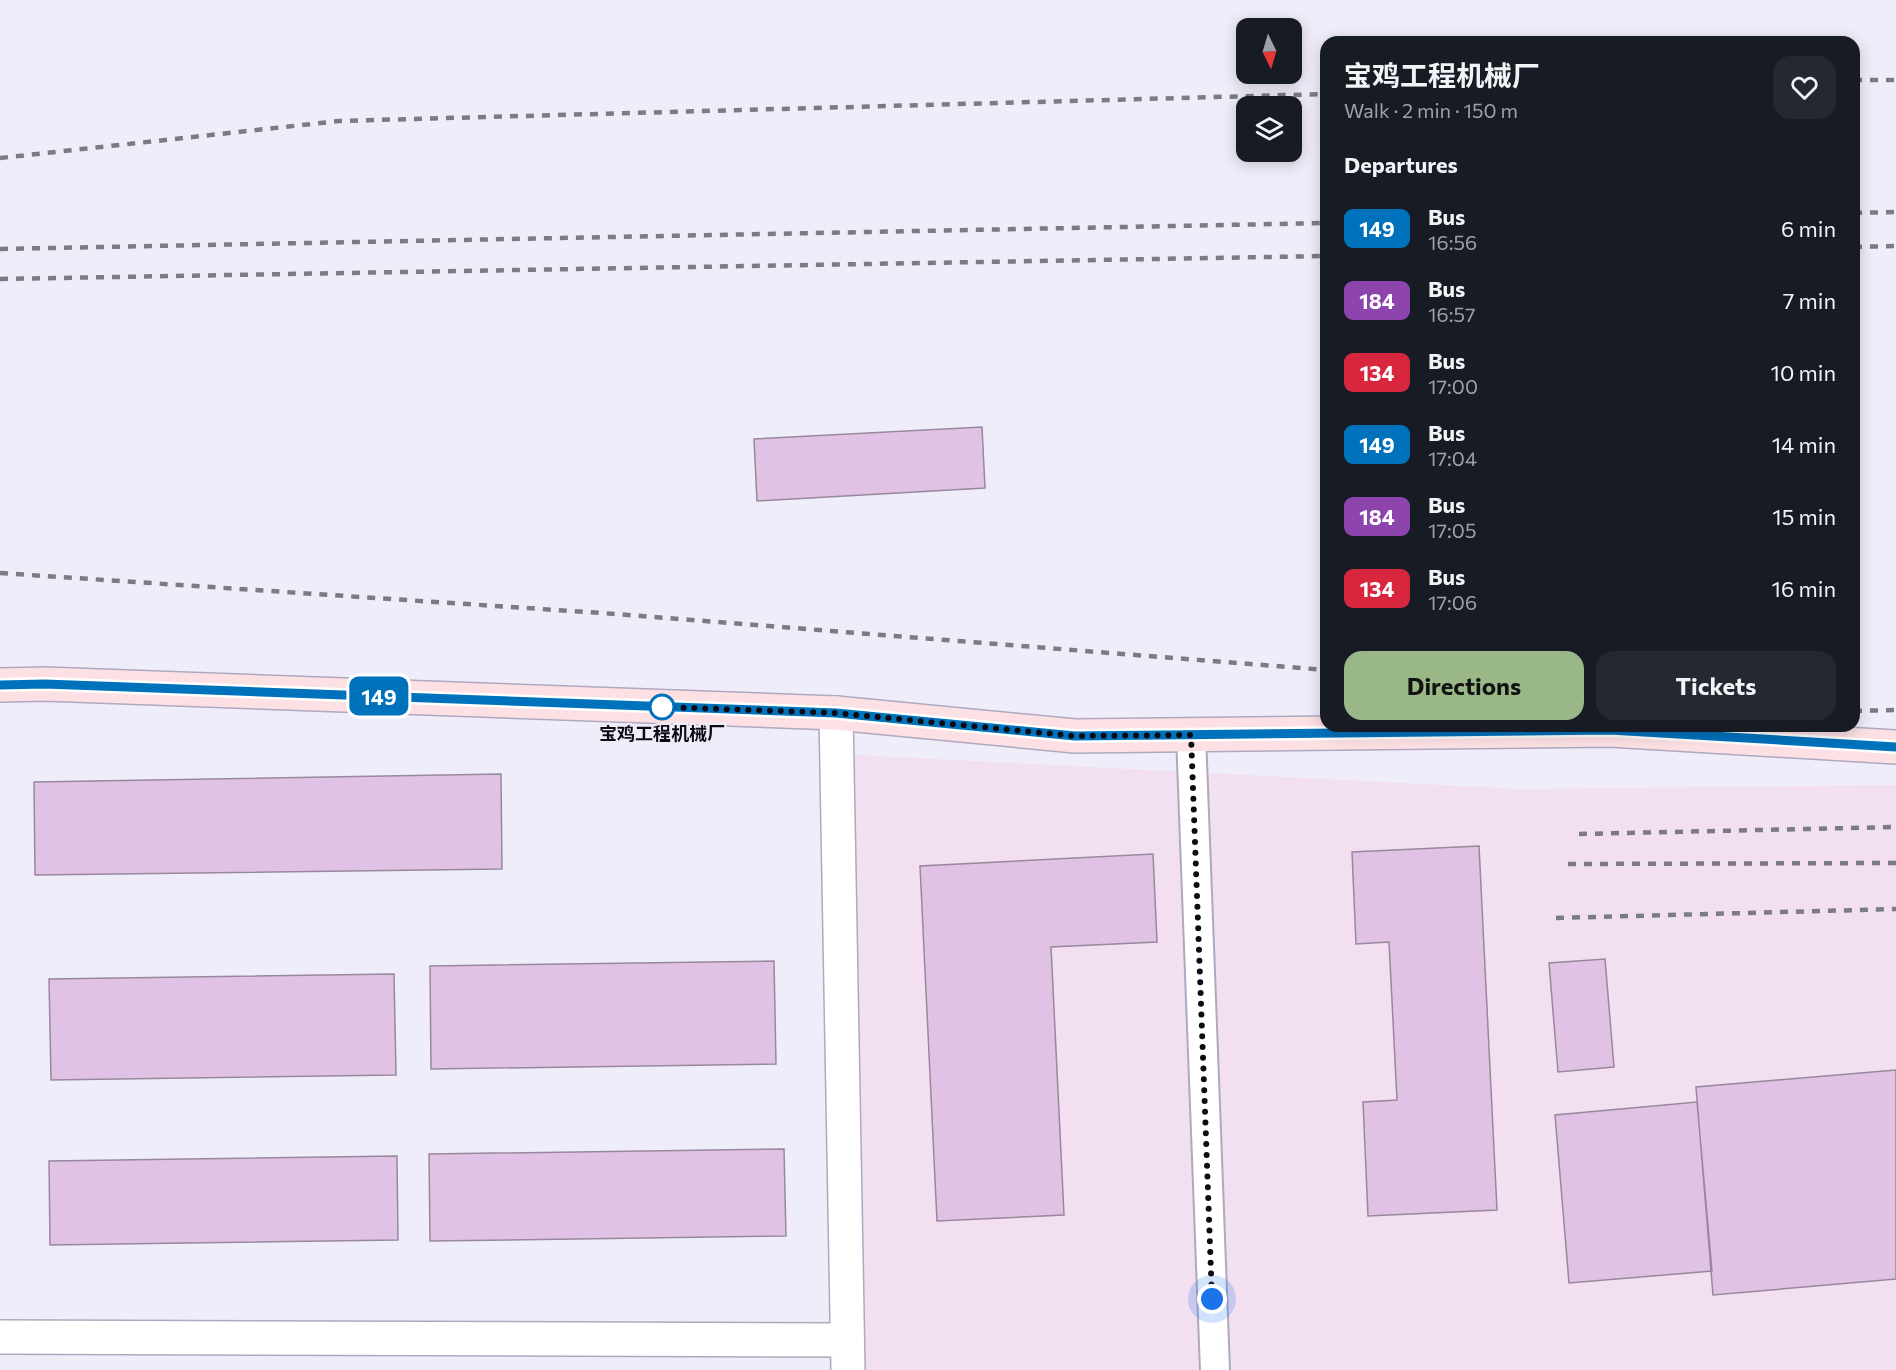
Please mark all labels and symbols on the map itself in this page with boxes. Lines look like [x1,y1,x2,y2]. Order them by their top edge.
north arrow [1236,18,1302,84]
line badge: 149 [344,676,413,716]
marker: 宝鸡工程机械厂 [649,694,675,720]
place label: 宝鸡工程机械厂 [599,722,725,744]
your location [1197,1284,1227,1314]

